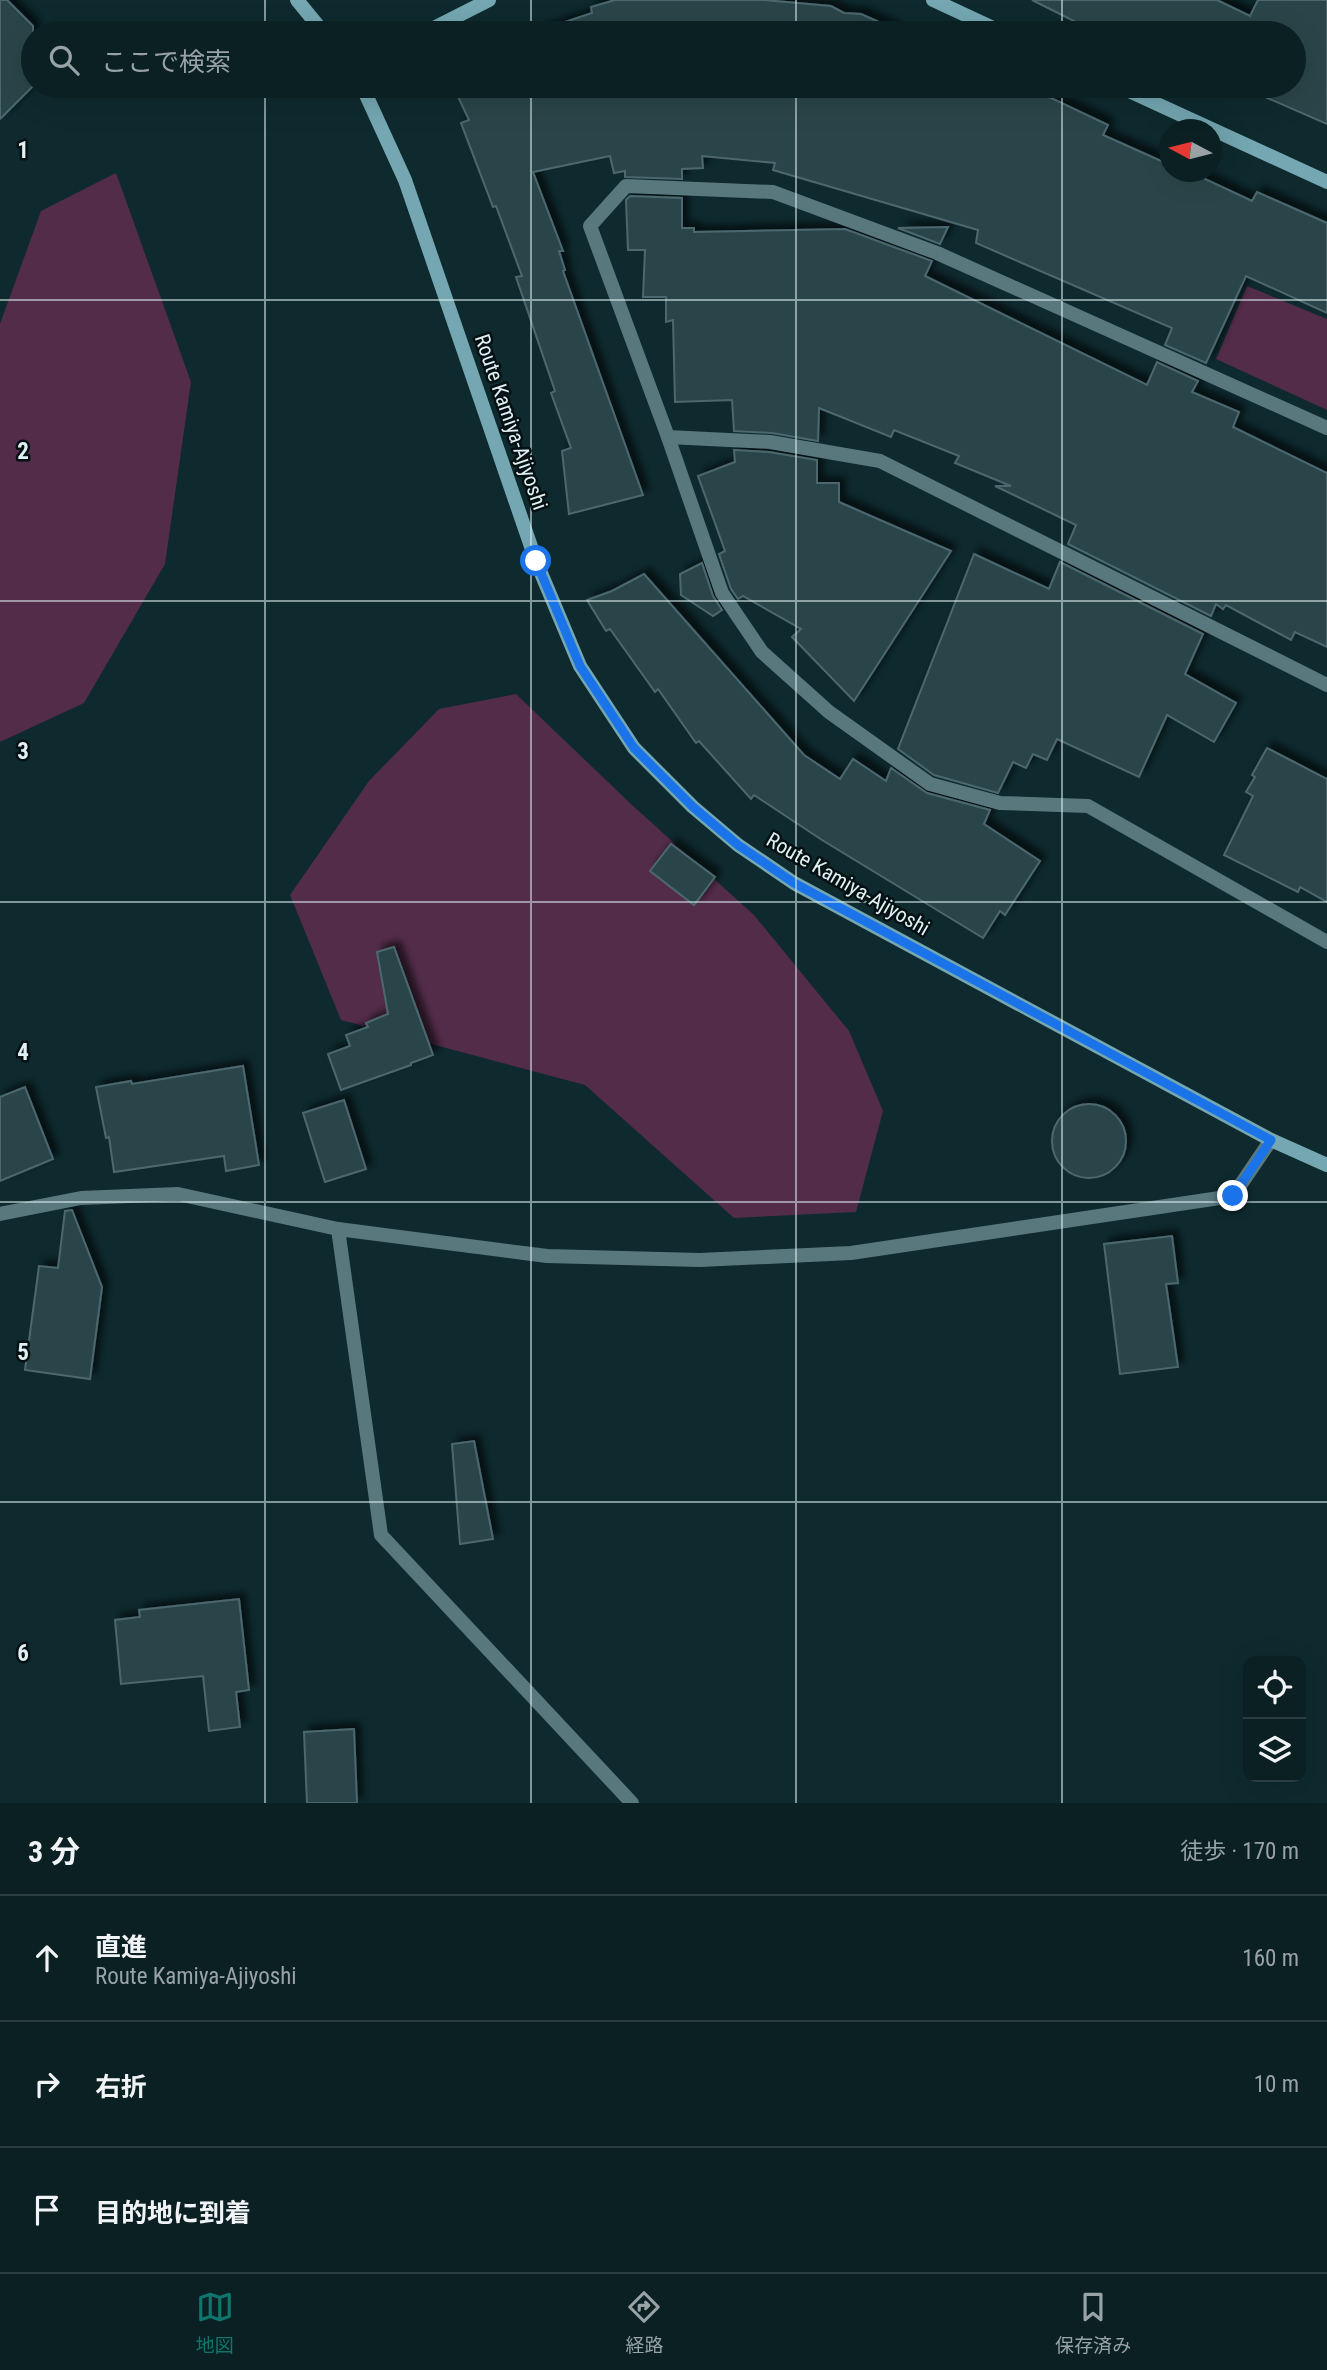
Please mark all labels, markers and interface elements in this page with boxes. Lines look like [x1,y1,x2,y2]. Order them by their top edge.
search box [21,21,1306,98]
icon: search [45,41,83,79]
text: ここで検索 [101,47,231,77]
north arrow [1159,119,1222,182]
text: 1 [17,137,29,164]
street label: Route Kamiya-Ajiyoshi [470,331,552,513]
text: 2 [17,438,29,465]
route start [520,545,551,576]
text: 3 [17,738,29,765]
street label: Route Kamiya-Ajiyoshi [762,828,934,940]
text: 4 [17,1039,29,1066]
route end [1217,1180,1248,1211]
text: 5 [17,1339,29,1366]
text: 6 [17,1640,29,1667]
map controls [1243,1656,1306,1782]
button: locate [1243,1656,1306,1719]
button: layers [1243,1719,1306,1782]
text: 3 分 [28,1834,80,1869]
text: 徒歩 · 170 m [1180,1838,1299,1865]
text: 直進 [95,1932,147,1962]
icon: ahead [28,1939,66,1977]
text: 160 m [1242,1945,1299,1972]
text: Route Kamiya-Ajiyoshi [95,1963,297,1990]
icon: right [28,2065,66,2103]
text: 10 m [1254,2071,1299,2098]
text: 右折 [95,2072,147,2102]
icon: arrive [28,2191,66,2229]
text: 目的地に到着 [95,2198,251,2228]
tab: 地図 [196,2288,234,2357]
tab: 経路 [625,2288,663,2357]
tab: 保存済み [1055,2288,1131,2357]

